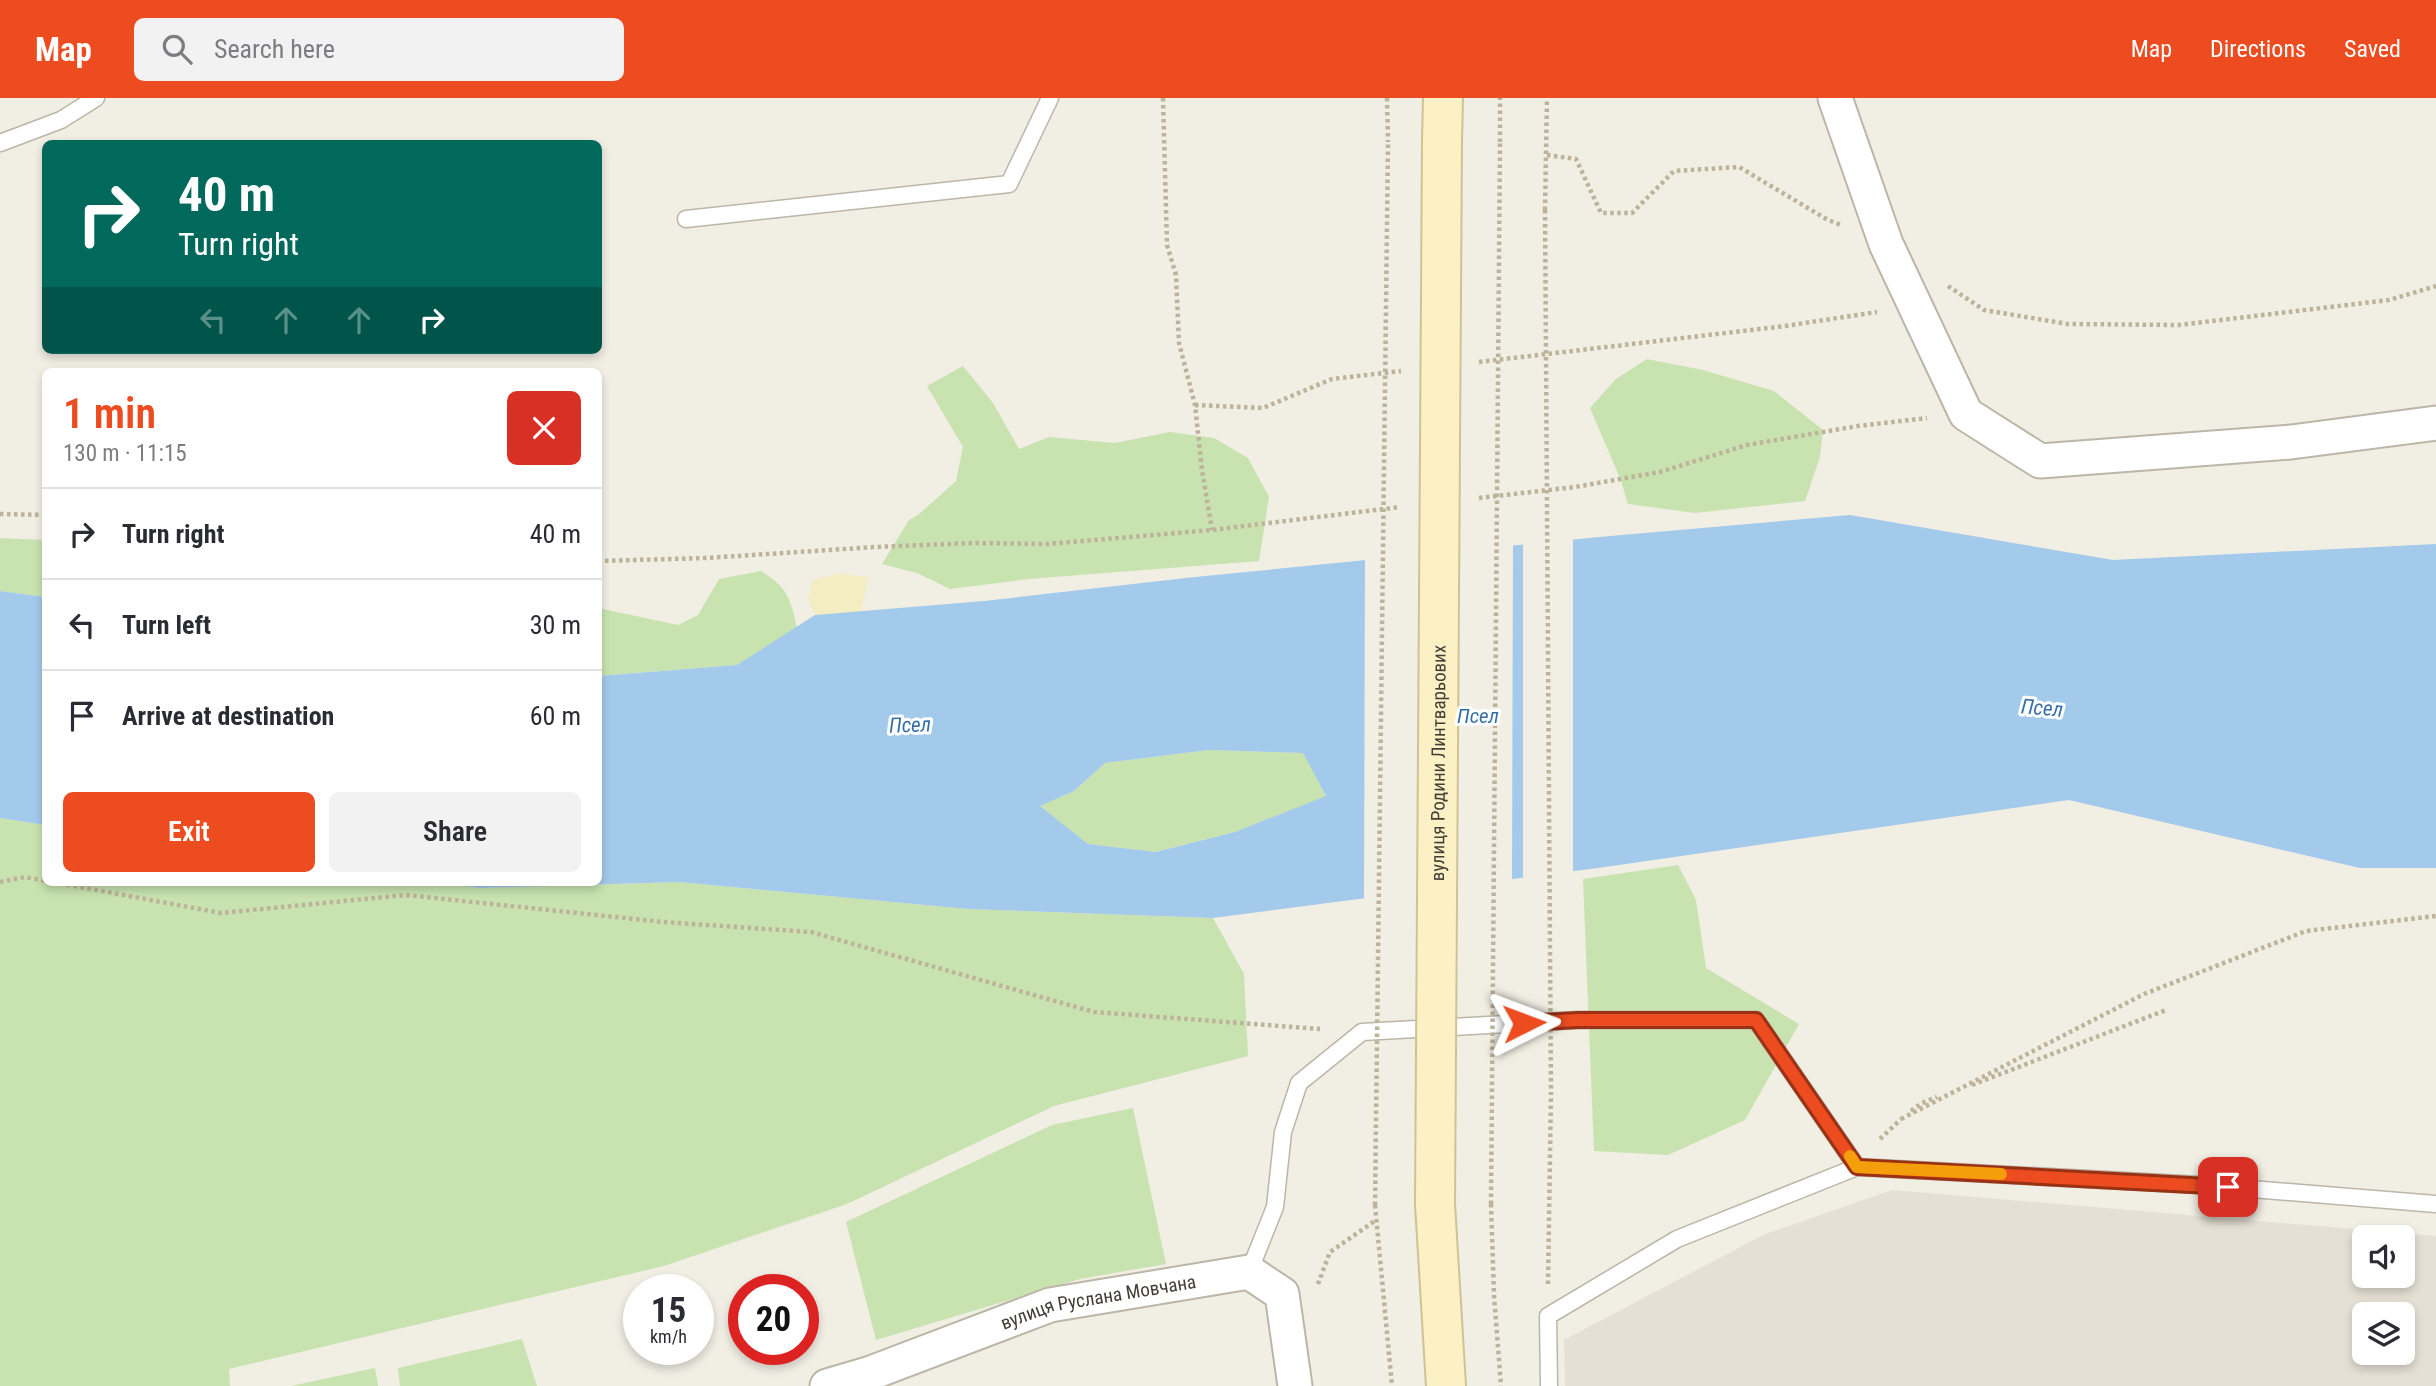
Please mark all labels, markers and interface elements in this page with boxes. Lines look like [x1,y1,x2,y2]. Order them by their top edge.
search box [134,18,624,81]
text: Map [35,30,92,69]
icon: search [158,30,196,68]
text: Search here [214,34,335,64]
text: Map [2131,35,2172,63]
text: Directions [2210,35,2306,63]
text: Saved [2344,35,2401,63]
text: 40 m [178,166,275,223]
icon: right [63,168,154,259]
text: Turn right [178,225,299,263]
icon: left [194,301,232,339]
icon: ahead [267,301,305,339]
icon: ahead [340,301,378,339]
icon: right [413,301,451,339]
text: 1 min [63,389,156,438]
button: close [507,391,581,465]
text: 130 m · 11:15 [63,440,187,467]
icon: right [63,515,101,553]
text: Turn right [122,519,224,549]
text: 40 m [530,519,581,549]
icon: left [63,606,101,644]
text: Turn left [122,610,211,640]
text: 30 m [530,610,581,640]
street label: вулиця Родини Линтварьових [1426,645,1450,881]
water label: Псел [2020,694,2064,722]
icon: arrive [63,697,101,735]
text: Arrive at destination [122,701,334,731]
text: 60 m [530,701,581,731]
water label: Псел [1457,704,1499,728]
water label: Псел [889,712,931,738]
button: Exit [63,792,315,872]
button: Share [329,792,581,872]
position arrow [1487,986,1561,1060]
pin [2198,1157,2258,1217]
icon: arrive [2209,1168,2247,1206]
map controls [2352,1225,2415,1365]
button: sound [2352,1225,2415,1288]
street label: вулиця Руслана Мовчана [997,1270,1197,1334]
speed limit sign: 20 [728,1274,819,1365]
text: 15 [651,1290,686,1331]
button: layers [2352,1302,2415,1365]
text: km/h [650,1326,687,1347]

